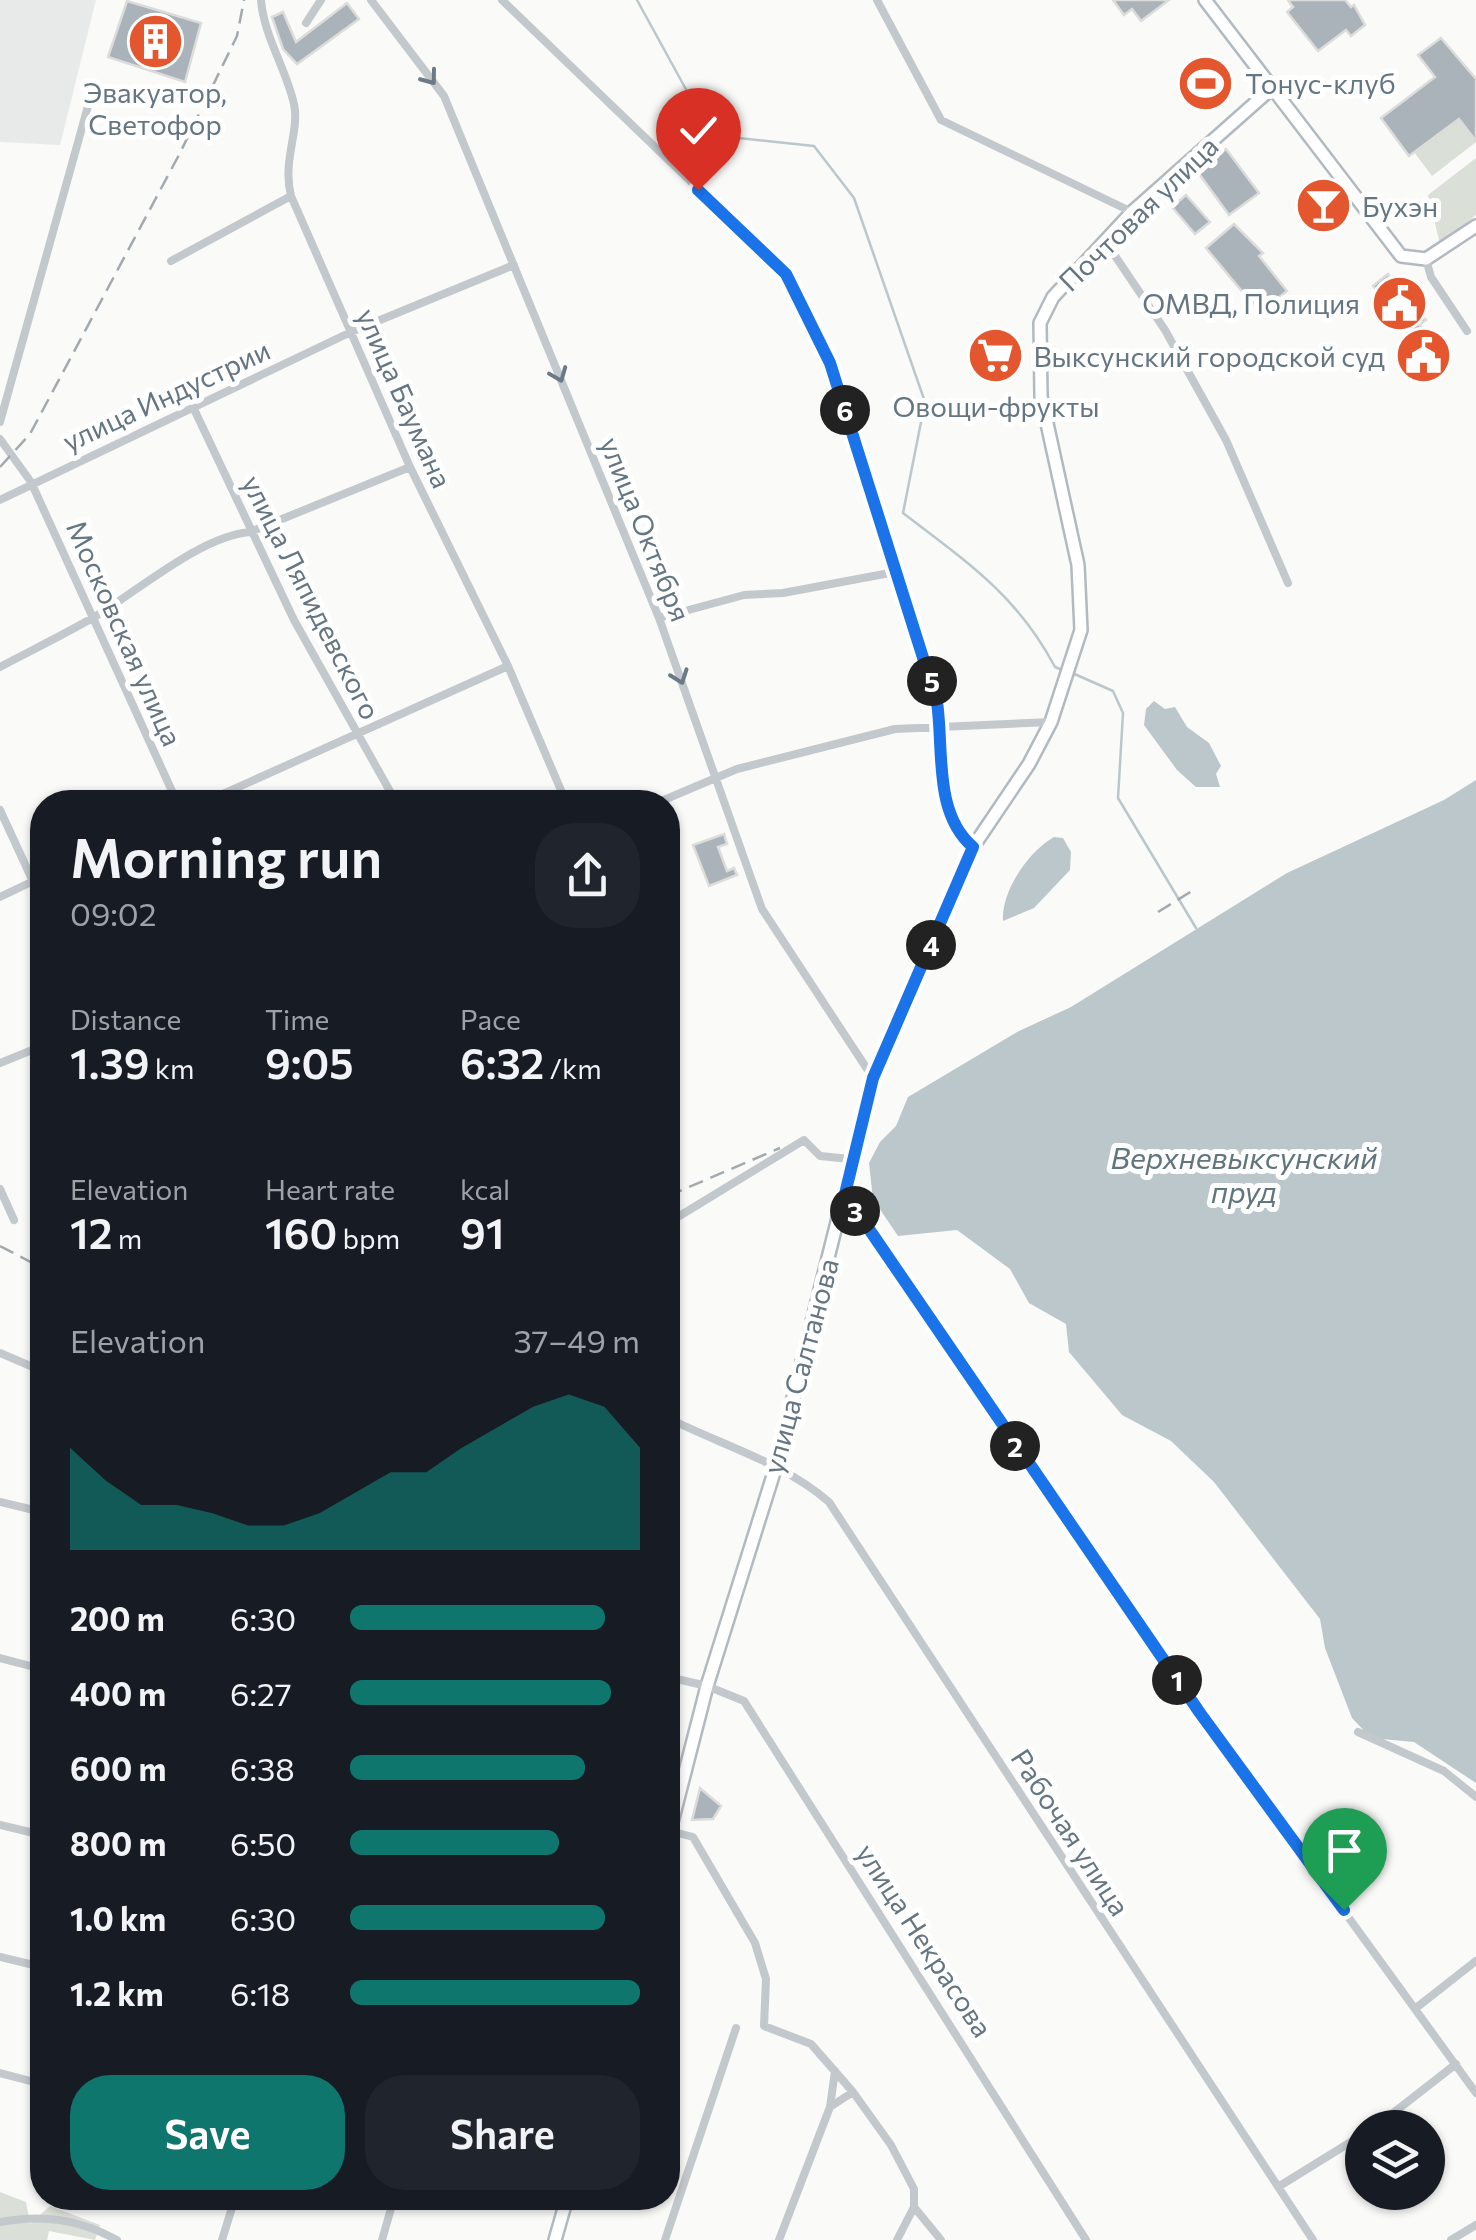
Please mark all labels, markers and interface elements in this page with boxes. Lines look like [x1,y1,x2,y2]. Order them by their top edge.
building icon: Эвакуатор, Светофор [125,11,185,71]
sports icon: Тонус-клуб [1176,53,1236,113]
place label: Тонус-клуб [1245,66,1396,100]
one-way arrow [418,67,435,85]
place label: Эвакуатор, Светофор [83,75,227,141]
pin [656,88,741,191]
icon: check [671,103,726,158]
street label: Почтовая улица [1051,128,1225,298]
bar icon: Бухэн [1293,176,1353,236]
place label: Бухэн [1362,189,1438,223]
public building icon: ОМВД, Полиция [1369,273,1429,333]
place label: ОМВД, Полиция [1142,286,1360,320]
street label: улица Баумана [350,303,460,493]
supermarket icon: Овощи-фрукты [966,325,1026,385]
public building icon: Выксунский городской суд [1394,326,1454,386]
street label: улица Индустрии [57,332,275,458]
place label: Выксунский городской суд [1033,339,1385,373]
one-way arrow [548,365,568,383]
pin: 6 [820,385,870,435]
place label: Овощи-фрукты [892,389,1100,423]
text: 6 [836,393,854,427]
street label: улица Октября [594,432,698,626]
street label: улица Ляпидевского [236,469,388,725]
street label: Московская улица [60,515,190,751]
pin: 5 [907,656,957,706]
text: 5 [924,664,940,698]
one-way arrow [668,667,689,684]
text: Morning run [70,822,382,889]
button: share [535,823,640,928]
text: 09:02 [70,893,156,933]
pin: 4 [906,920,956,970]
text: 4 [922,928,940,962]
text: Distance [70,1002,181,1036]
text: Time [265,1002,329,1036]
text: Pace [460,1002,521,1036]
text: 1.39 [70,1036,149,1088]
text: 9:05 [265,1036,354,1088]
text: 6:32 [460,1036,544,1088]
text: km [149,1051,194,1085]
text: /km [544,1051,602,1085]
water label: Верхневыксунский пруд [1111,1138,1377,1209]
text: Elevation [70,1172,188,1206]
text: Heart rate [265,1172,395,1206]
text: kcal [460,1172,510,1206]
pin: 3 [830,1186,880,1236]
text: 3 [847,1194,863,1228]
text: 12 [70,1206,112,1258]
text: 160 [265,1206,337,1258]
text: 91 [460,1206,504,1258]
text: m [112,1221,142,1255]
text: bpm [337,1221,400,1255]
street label: улица Салтанова [755,1255,845,1477]
text: Elevation [70,1320,205,1360]
text: 37–49 m [513,1320,640,1360]
pin: 2 [990,1421,1040,1471]
text: 2 [1007,1429,1023,1463]
text: 200 m [70,1598,165,1638]
text: 6:30 [230,1598,296,1638]
pin: 1 [1152,1655,1202,1705]
text: 1 [1171,1663,1183,1697]
text: 400 m [70,1673,166,1713]
text: 6:27 [230,1673,292,1713]
street label: Рабочая улица [1004,1742,1138,1922]
text: 600 m [70,1748,166,1788]
text: 6:38 [230,1748,295,1788]
pin [1302,1808,1387,1911]
text: 800 m [70,1823,166,1863]
text: 6:50 [230,1823,296,1863]
icon: arrive [1317,1823,1372,1878]
street label: улица Некрасова [850,1837,1000,2043]
text: 1.0 km [70,1898,166,1938]
text: 6:30 [230,1898,296,1938]
text: 1.2 km [70,1973,164,2013]
text: 6:18 [230,1973,290,2013]
button: Save [70,2075,345,2190]
button: Share [365,2075,640,2190]
map controls [1345,2110,1445,2210]
button: layers [1345,2110,1445,2210]

